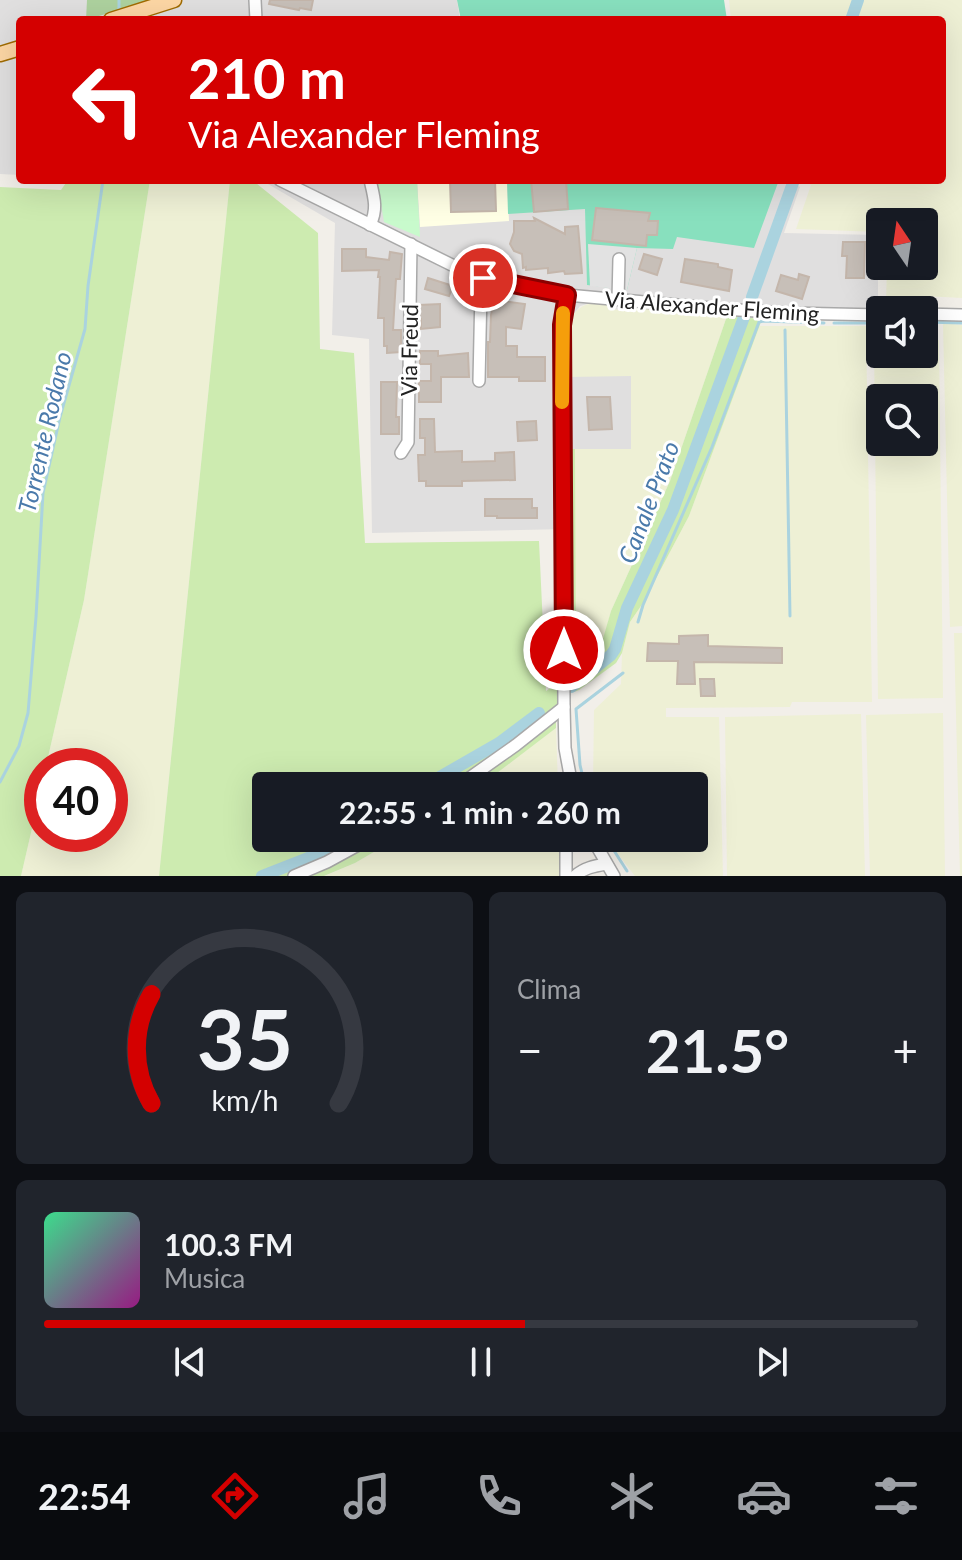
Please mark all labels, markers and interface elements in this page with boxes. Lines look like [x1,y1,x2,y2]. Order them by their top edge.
text: 210 m [188,44,346,111]
icon: left [56,48,160,152]
text: Via Alexander Fleming [188,112,540,156]
north arrow [866,208,938,280]
map controls [866,208,938,456]
pin [449,244,517,312]
icon: arrive [461,256,505,300]
street label: Via Alexander Fleming [604,285,820,327]
button: sound [866,296,938,368]
street label: Via Freud [395,304,423,396]
water label: Torrente Rodano [11,349,77,515]
button: search [866,384,938,456]
water label: Canale Prato [611,437,685,567]
position arrow [522,608,606,692]
speed limit sign: 40 [24,748,128,852]
text: 22:55 · 1 min · 260 m [339,794,621,830]
text: Clima [517,973,581,1005]
text: 35 [196,988,293,1088]
text: 21.5° [646,1014,789,1086]
text: − [517,1024,543,1076]
text: + [892,1024,918,1076]
text: km/h [211,1083,278,1117]
text: 100.3 FM [164,1226,293,1262]
text: Musica [164,1262,245,1294]
icon: previous [168,1340,212,1384]
icon: pause [459,1340,503,1384]
icon: next [750,1340,794,1384]
icon: directions [207,1468,263,1524]
icon: music [339,1468,395,1524]
icon: phone [471,1468,527,1524]
icon: climate [604,1468,660,1524]
icon: car [736,1468,792,1524]
icon: filters [868,1468,924,1524]
text: 22:54 [38,1474,131,1518]

